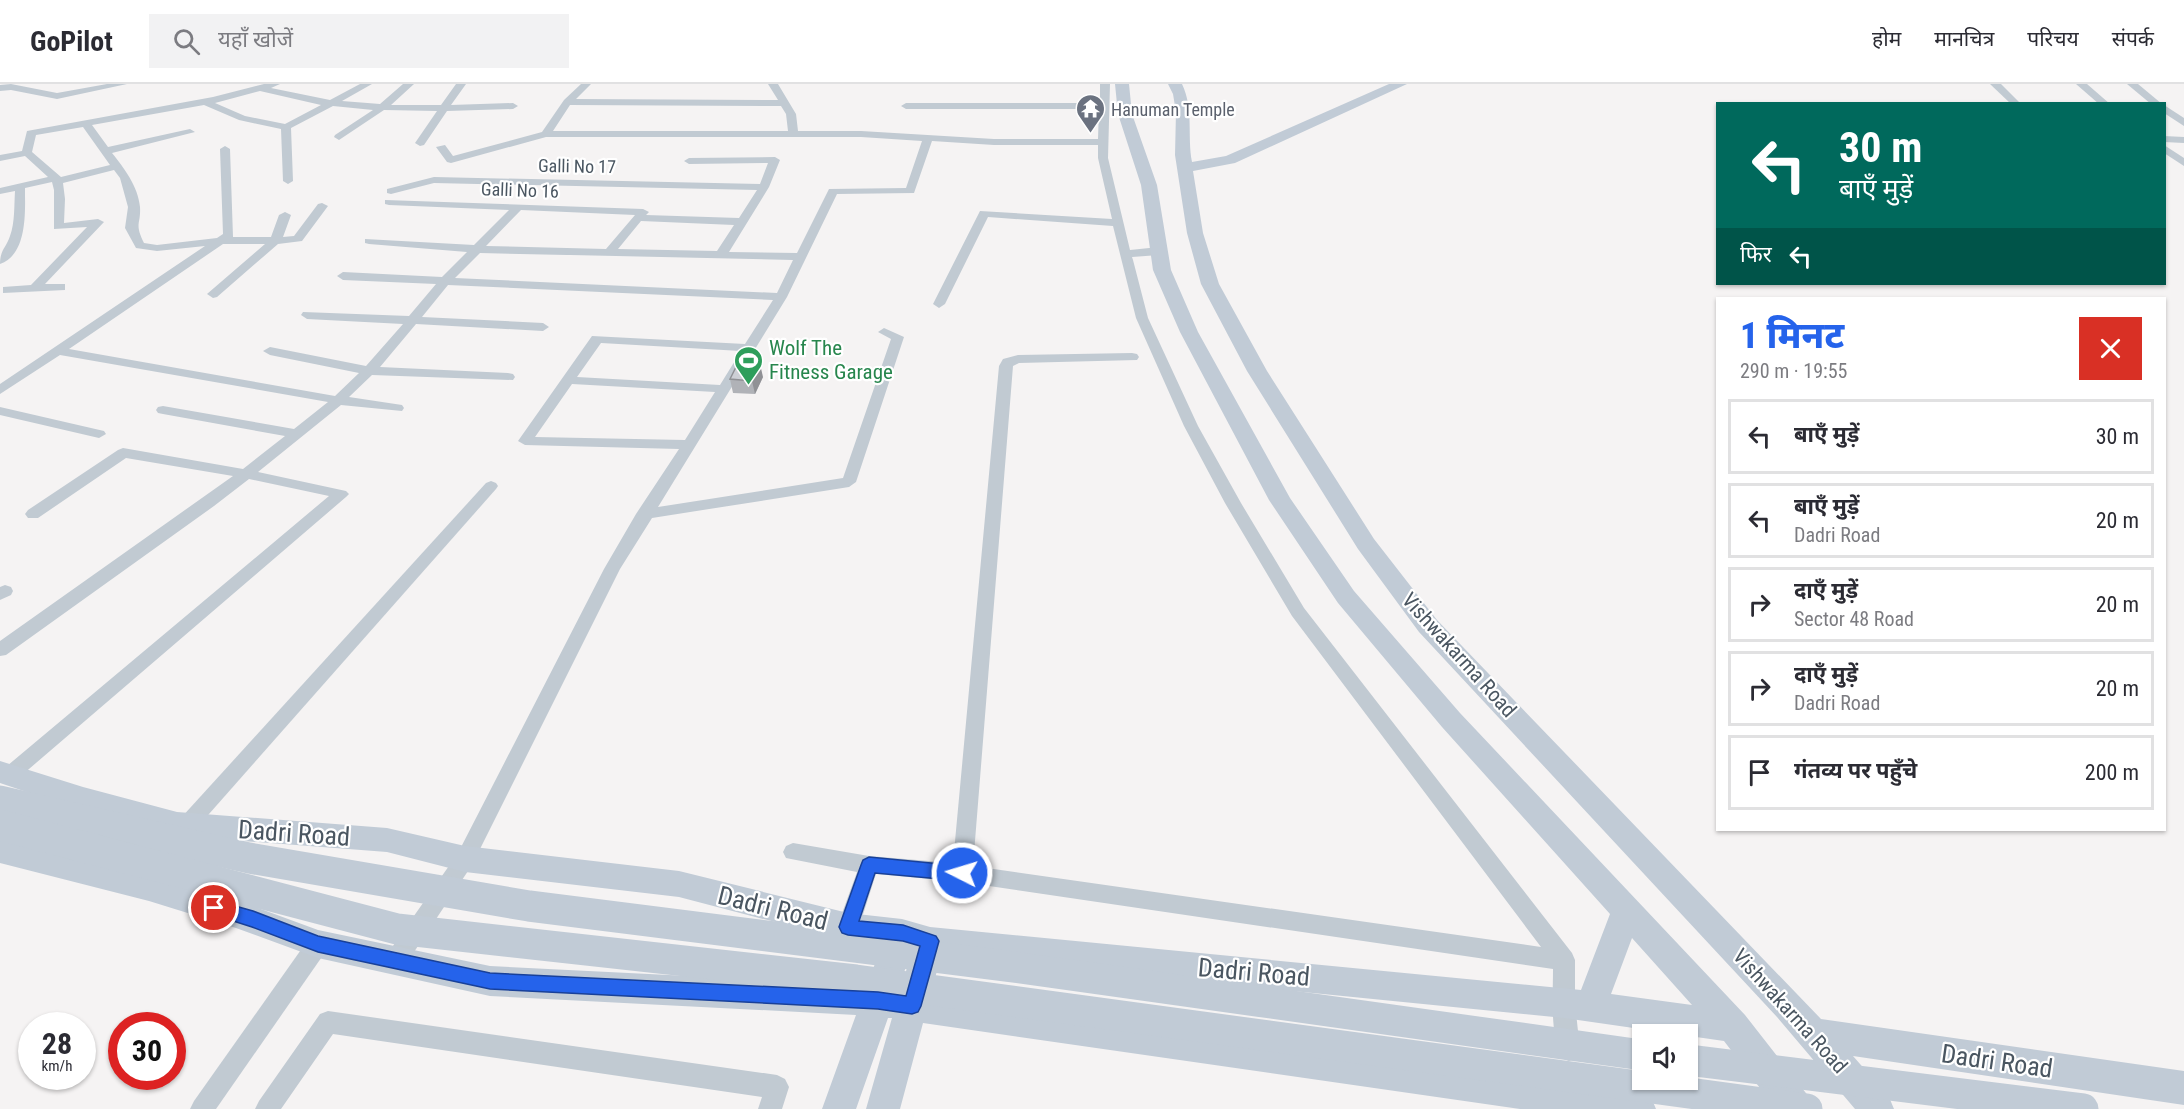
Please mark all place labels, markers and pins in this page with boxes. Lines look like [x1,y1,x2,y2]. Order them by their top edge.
temple icon: Hanuman Temple [1074,93,1106,135]
place label: Hanuman Temple [1111,99,1235,120]
place label: Wolf The Fitness Garage [769,336,893,384]
sports icon: Wolf The Fitness Garage [732,344,764,386]
pin [188,882,239,933]

